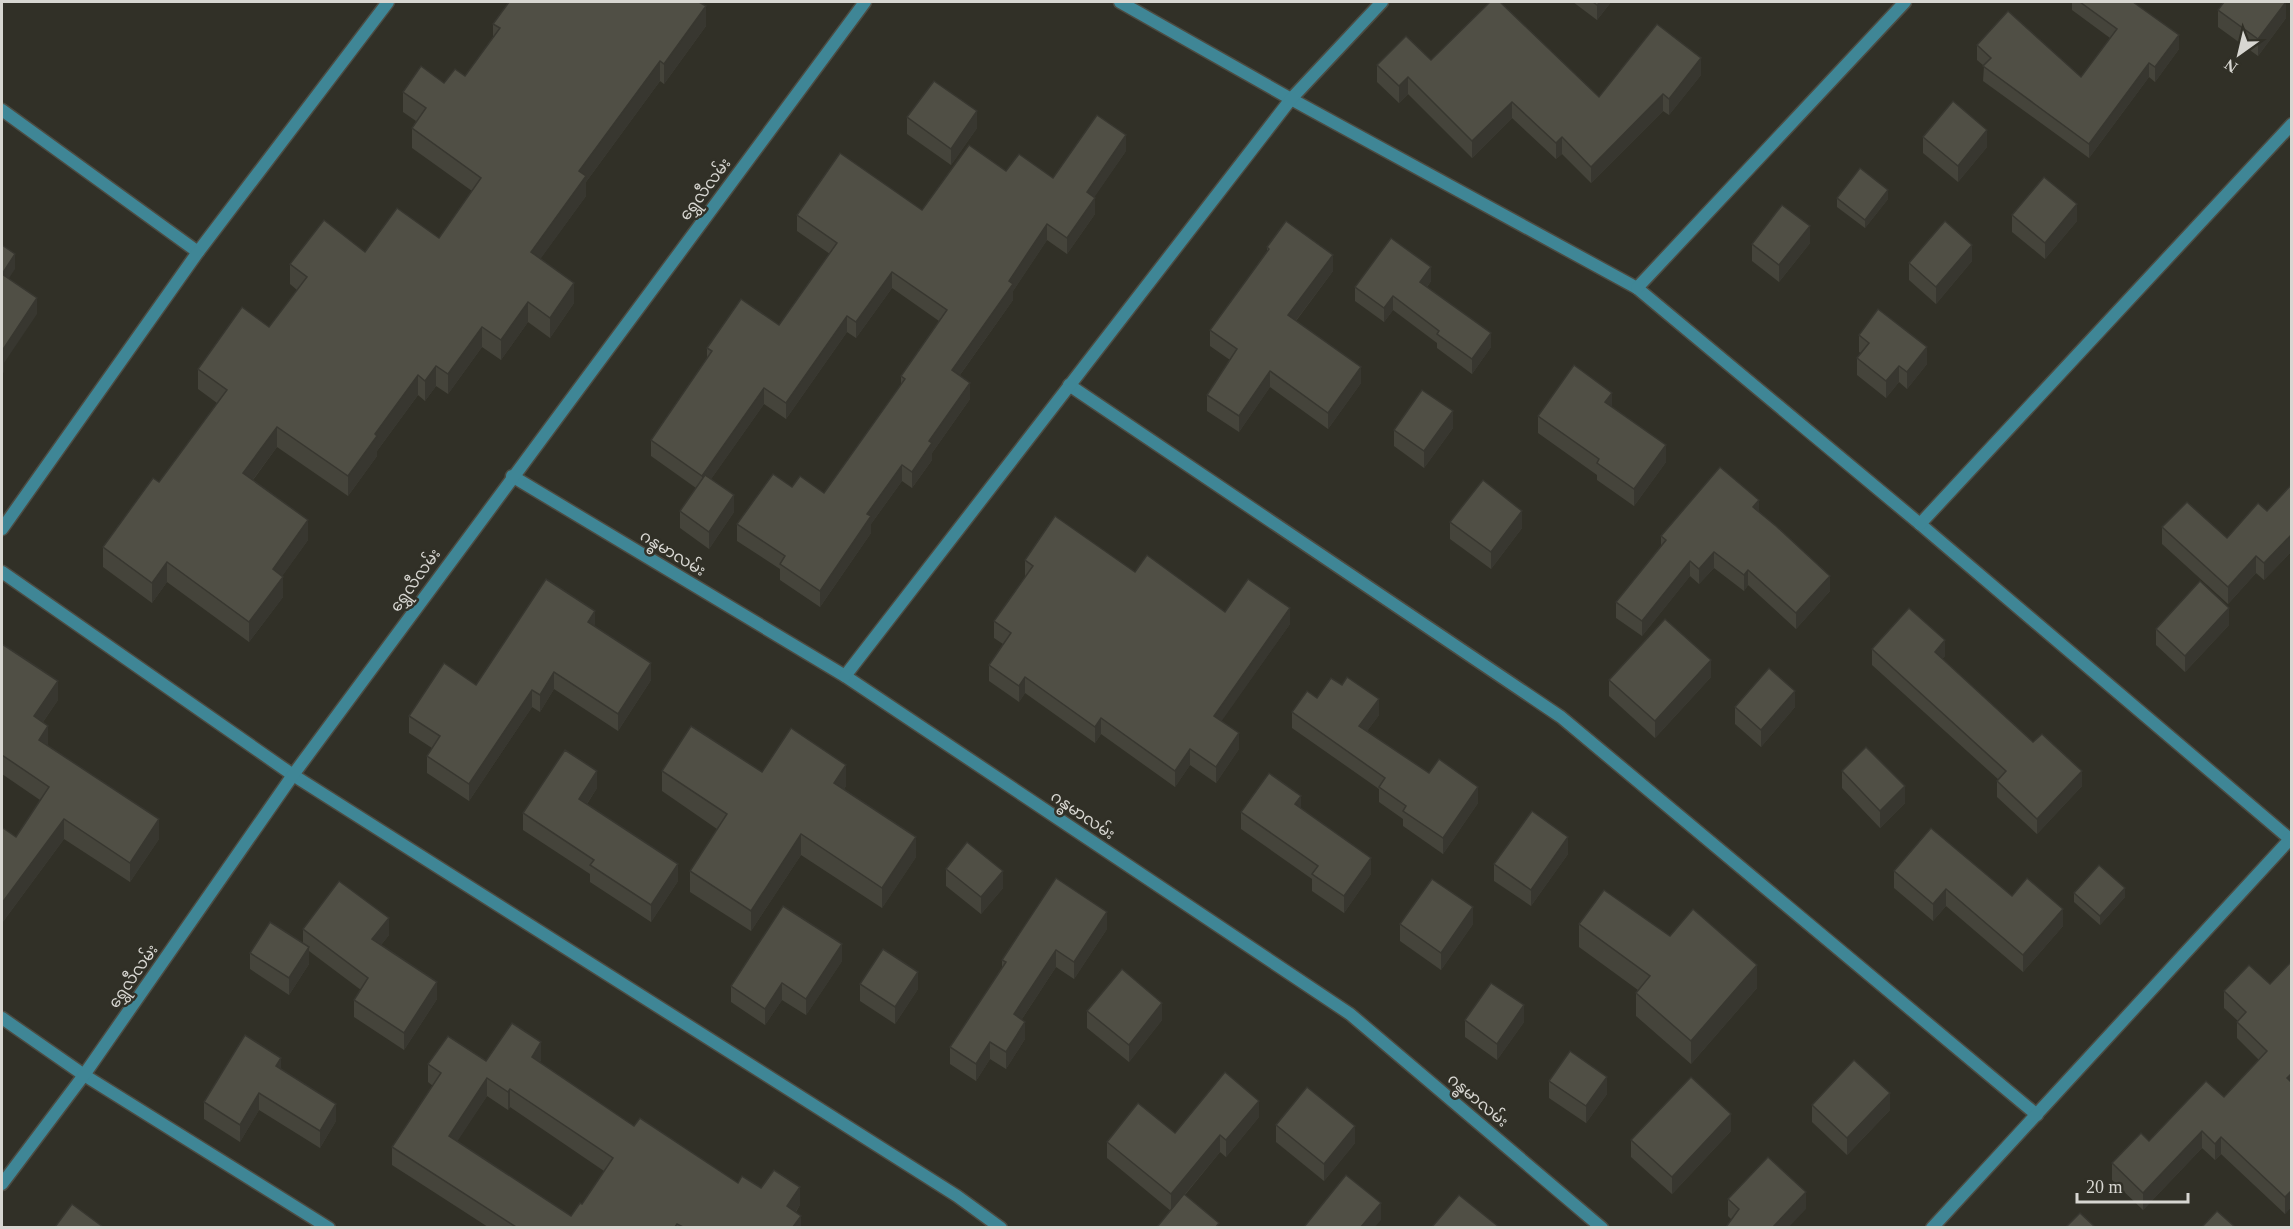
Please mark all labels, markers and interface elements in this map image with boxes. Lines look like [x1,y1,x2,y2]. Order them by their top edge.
north arrow [2209,24,2269,84]
text: N [2221,55,2240,76]
street label: ရွှေလီလမ်း [674,153,738,226]
street label: ဂန္ဓမာလမ်း [634,524,710,584]
street label: ရွှေလီလမ်း [384,544,447,618]
street label: ဂန္ဓမာလမ်း [1045,785,1120,847]
street label: ရွှေလီလမ်း [103,939,165,1014]
street label: ဂန္ဓမာလမ်း [1441,1068,1513,1134]
scale bar [2077,1166,2188,1204]
text: 20 m [2086,1177,2123,1197]

